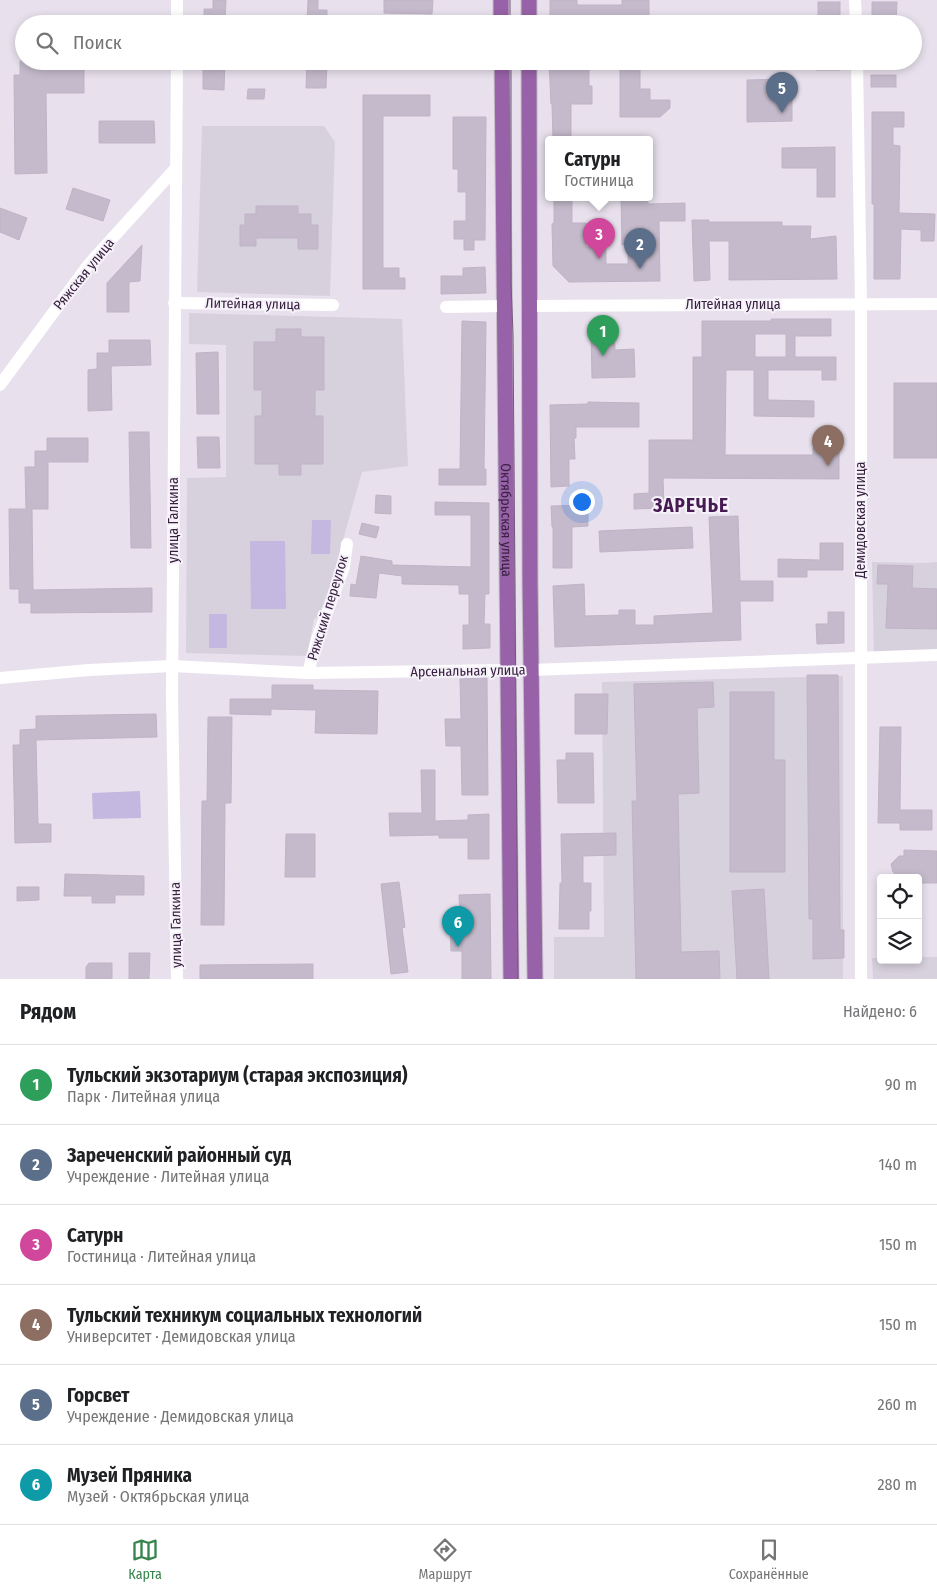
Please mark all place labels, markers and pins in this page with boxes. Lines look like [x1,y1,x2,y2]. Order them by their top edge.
pin: 5 [766,72,798,113]
pin: 3 [583,218,615,259]
pin: 2 [624,228,656,269]
pin: 1 [587,315,619,356]
pin: 4 [812,425,844,466]
pin: 6 [442,906,474,947]

